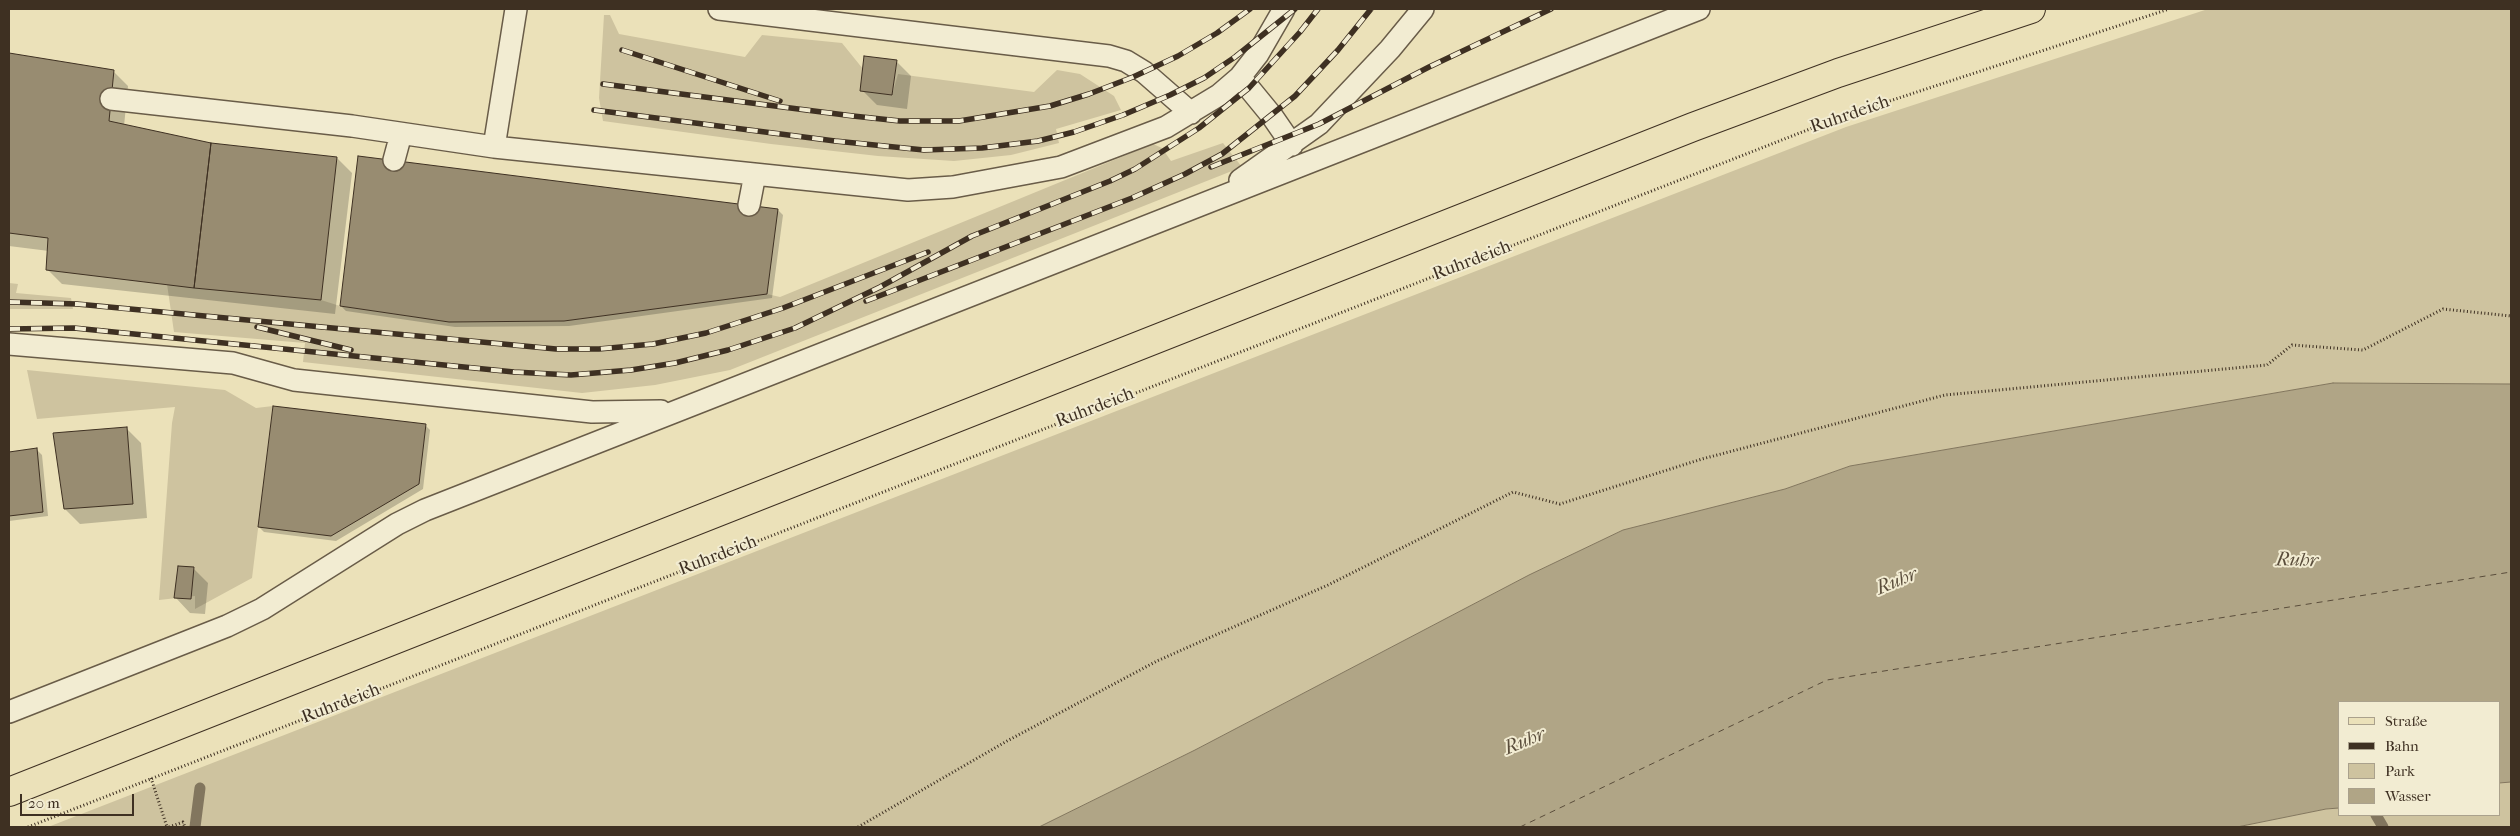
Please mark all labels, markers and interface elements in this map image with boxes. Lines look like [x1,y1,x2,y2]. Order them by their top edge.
street label: Ruhrdeich [1808,91,1892,139]
street label: Ruhrdeich [1430,236,1514,286]
street label: Ruhrdeich [1053,383,1137,433]
street label: Ruhrdeich [676,531,760,581]
water label: Ruhr [2276,549,2318,573]
water label: Ruhr [1873,563,1921,601]
street label: Ruhrdeich [299,679,383,729]
legend [2338,701,2500,816]
text: Straße [2385,712,2427,730]
water label: Ruhr [1501,723,1549,761]
text: Bahn [2385,737,2419,755]
text: Park [2385,762,2415,780]
scale bar [22,784,136,816]
text: Wasser [2385,787,2431,805]
text: 20 m [28,794,60,812]

